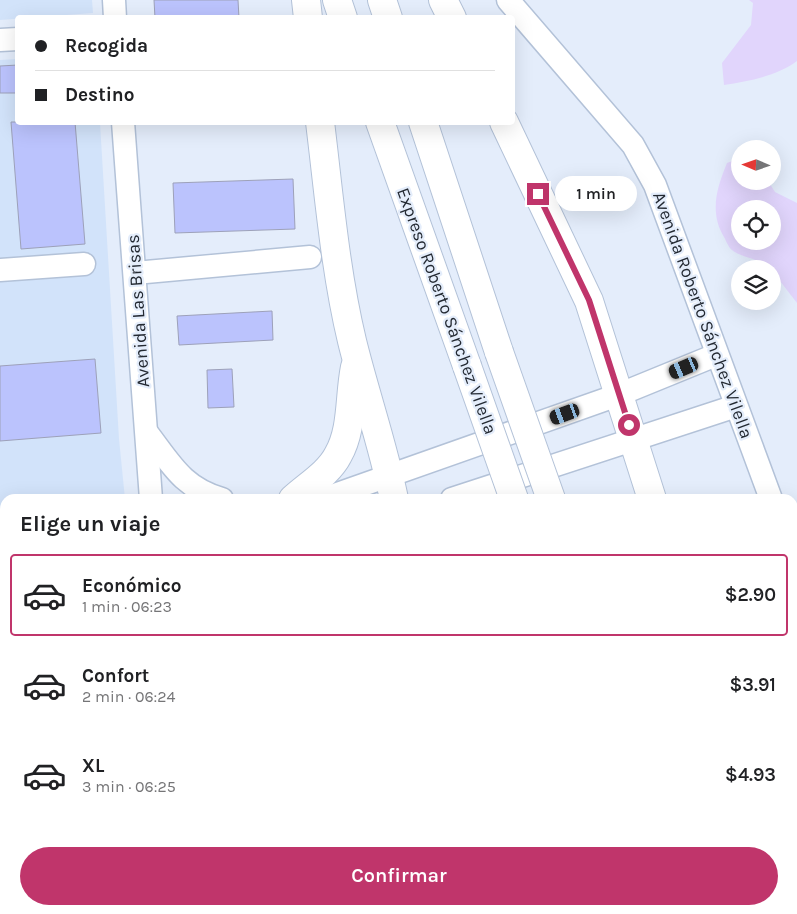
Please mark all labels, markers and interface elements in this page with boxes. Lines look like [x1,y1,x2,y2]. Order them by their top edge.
text: Recogida [65,35,148,57]
text: Destino [65,84,134,106]
north arrow [731,140,781,190]
map controls [731,140,781,310]
callout: 1 min [556,176,638,212]
route end [527,183,549,205]
text: 1 min [576,184,616,203]
street label: Expreso Roberto Sánchez Vilella [392,185,502,437]
street label: Avenida Roberto Sánchez Vilella [648,189,758,441]
button: locate [731,200,781,250]
street label: Avenida Las Brisas [122,234,154,388]
button: layers [731,260,781,310]
car [667,355,700,381]
car [548,402,581,426]
route start [618,414,640,436]
text: Elige un viaje [20,511,160,537]
icon: car [22,573,67,618]
text: Económico [82,575,182,597]
text: $2.90 [725,584,776,606]
text: 1 min · 06:23 [82,597,172,616]
icon: car [22,663,67,708]
text: Confort [82,665,149,687]
text: $3.91 [730,674,776,696]
text: 2 min · 06:24 [82,687,175,706]
icon: car [22,753,67,798]
text: XL [82,755,104,777]
text: $4.93 [725,764,776,786]
text: 3 min · 06:25 [82,777,176,796]
button: Confirmar [20,847,778,905]

